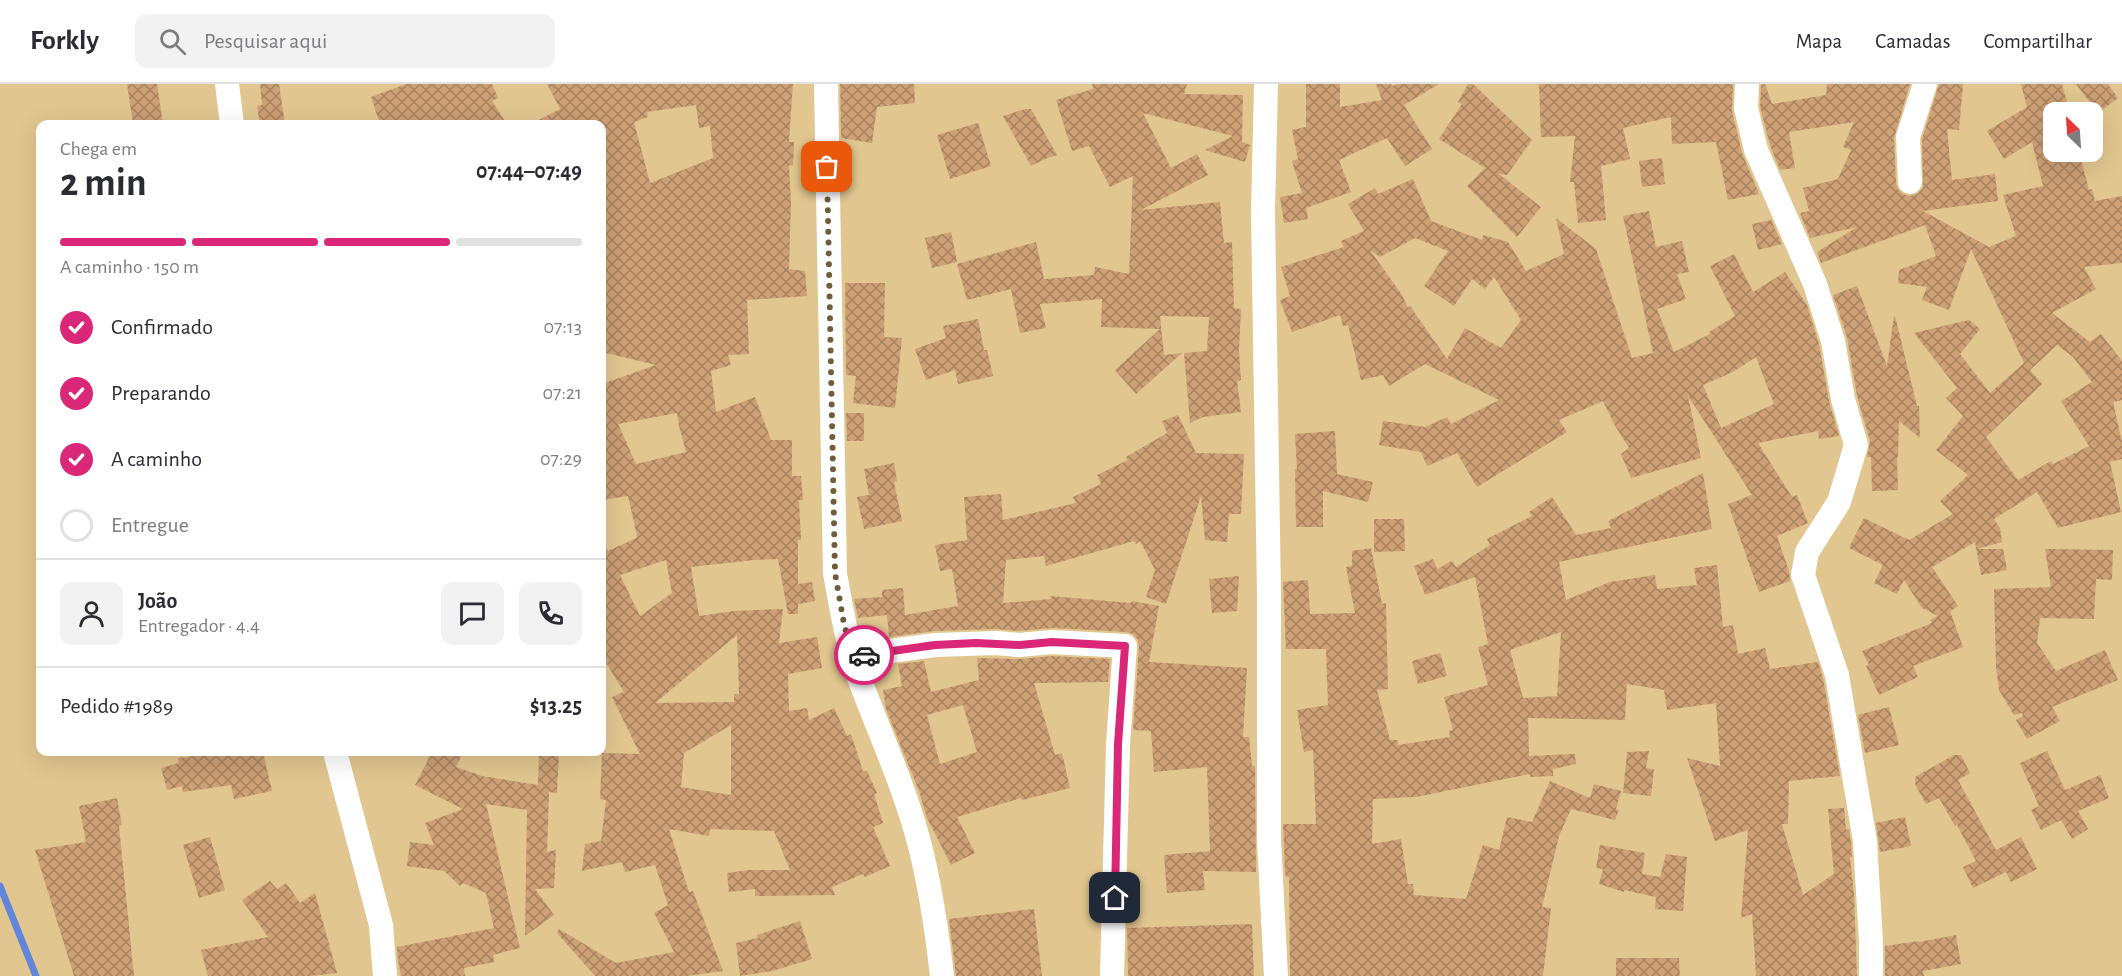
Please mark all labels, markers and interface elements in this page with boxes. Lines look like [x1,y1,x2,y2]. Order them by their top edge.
search box [135,14,555,68]
icon: search [156,25,189,58]
text: Forkly [30,27,99,55]
text: Pesquisar aqui [204,30,327,52]
text: Mapa [1796,31,1842,52]
text: Camadas [1875,31,1950,52]
text: Compartilhar [1983,31,2092,52]
north arrow [2043,102,2103,162]
map controls [2043,102,2103,162]
text: Chega em [60,139,137,159]
pin [801,141,852,192]
icon: bag [810,150,843,183]
text: 07:44–07:49 [476,160,582,182]
text: 2 min [60,164,147,203]
text: A caminho · 150 m [60,257,199,277]
icon: check [60,311,93,344]
text: Confirmado [111,316,213,338]
text: 07:13 [543,317,582,337]
icon: check [60,377,93,410]
text: Preparando [111,382,211,404]
text: 07:21 [543,383,582,403]
icon: check [60,443,93,476]
text: A caminho [111,448,202,470]
text: 07:29 [540,449,582,469]
text: Entregue [111,514,189,536]
button: person [60,582,123,645]
button: chat [441,582,504,645]
button: phone [519,582,582,645]
text: João [138,590,177,612]
text: Entregador · 4.4 [138,616,260,636]
courier [834,625,894,685]
icon: car [848,639,881,672]
text: Pedido #1989 [60,695,173,717]
text: $13.25 [530,695,582,717]
pin [1089,872,1140,923]
icon: home [1098,881,1131,914]

